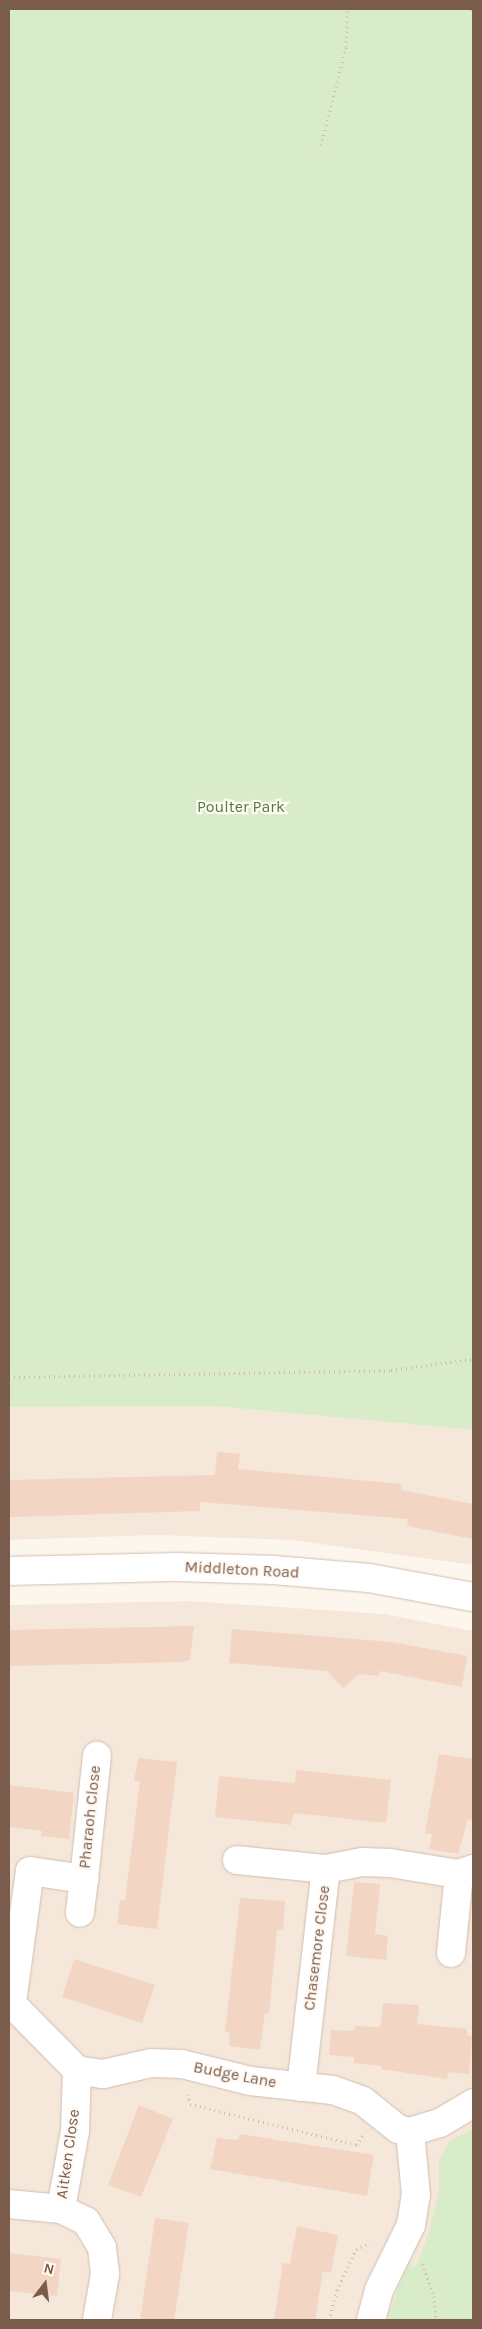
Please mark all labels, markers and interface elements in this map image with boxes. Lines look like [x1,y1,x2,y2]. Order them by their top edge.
park label: Poulter Park [197,797,285,817]
street label: Middleton Road [184,1557,300,1583]
street label: Pharaoh Close [75,1764,105,1870]
street label: Chasemore Close [300,1884,334,2012]
street label: Budge Lane [192,2058,278,2092]
street label: Aitken Close [52,2108,84,2200]
north arrow [20,2259,70,2309]
text: N [42,2260,56,2279]

